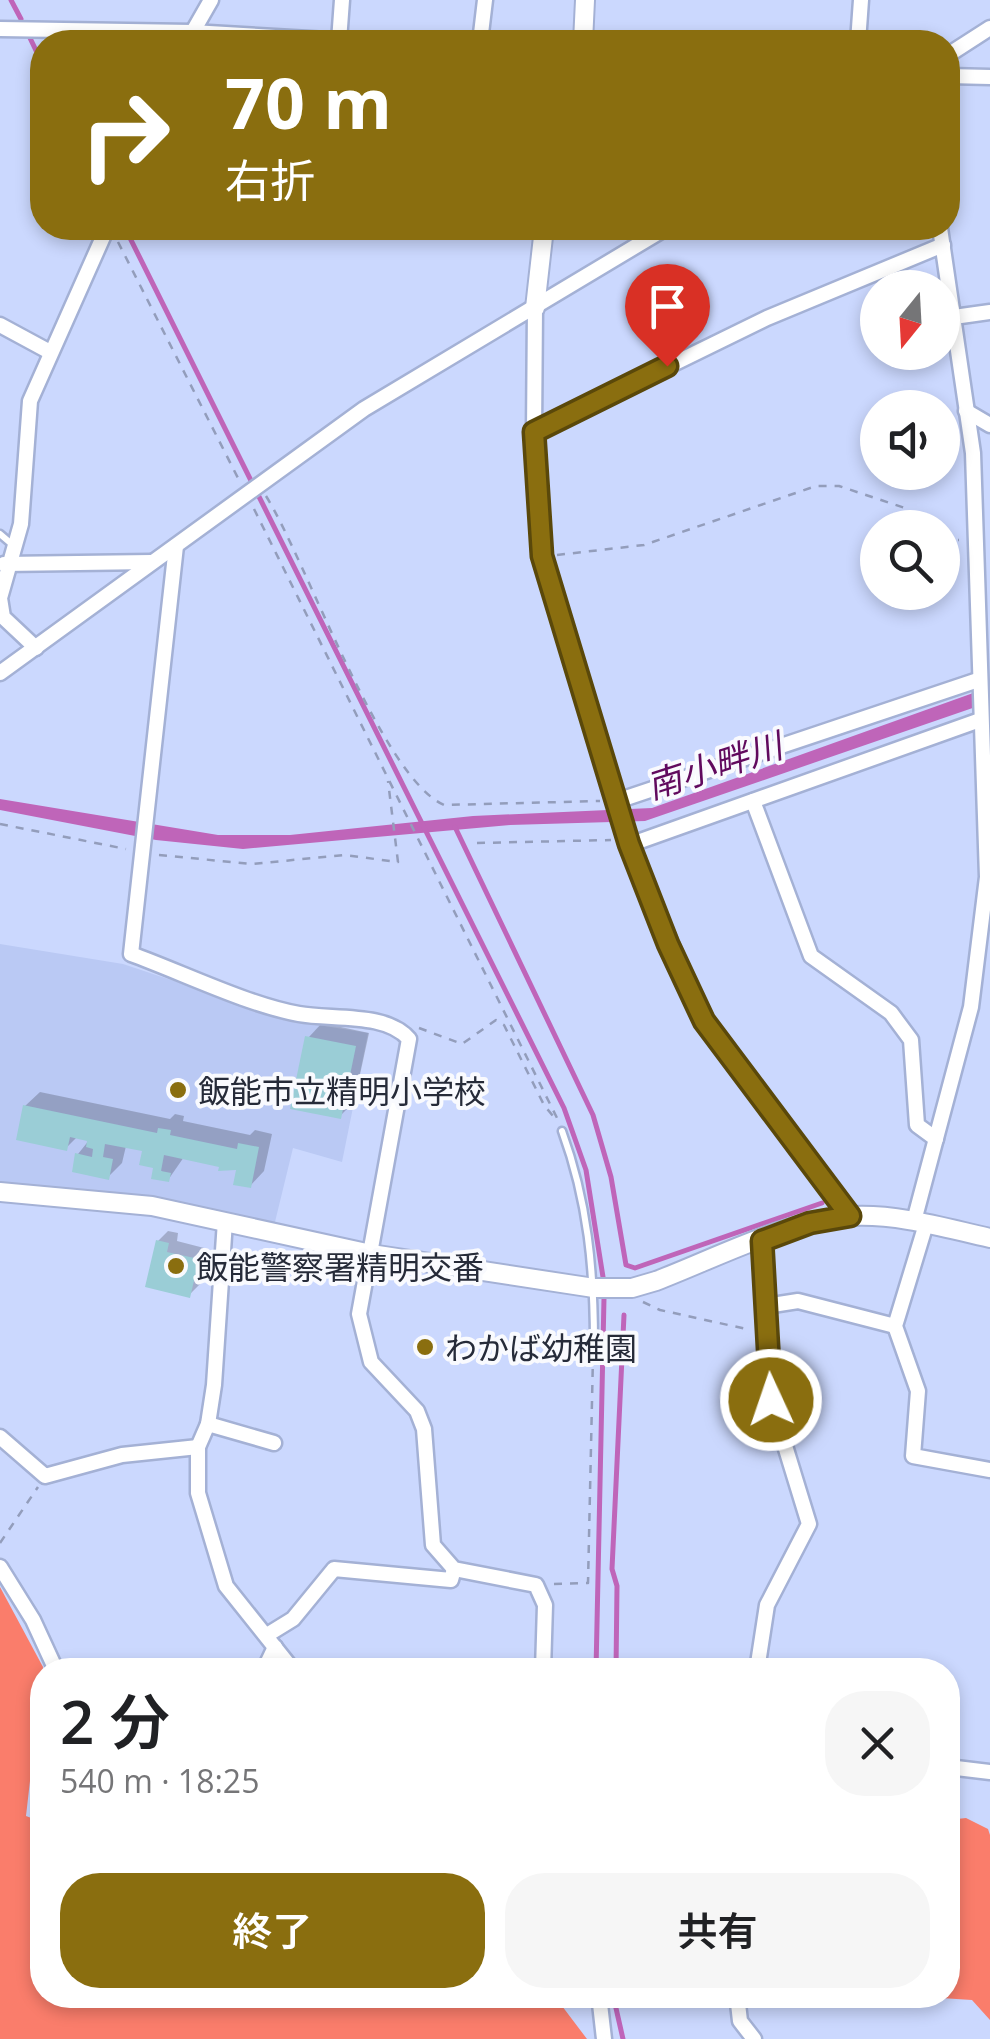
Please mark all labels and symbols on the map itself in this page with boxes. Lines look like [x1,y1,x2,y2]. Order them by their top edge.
pin [625,264,710,367]
north arrow [860,270,960,370]
water label: 南小畔川 [640,720,792,809]
place label: 飯能市立精明小学校 [198,1069,486,1112]
marker: 飯能市立精明小学校 [167,1079,189,1101]
place label: 飯能警察署精明交番 [196,1245,484,1288]
marker: 飯能警察署精明交番 [165,1255,187,1277]
place label: わかば幼稚園 [445,1326,637,1369]
marker: わかば幼稚園 [414,1336,436,1358]
position arrow [719,1348,823,1452]

